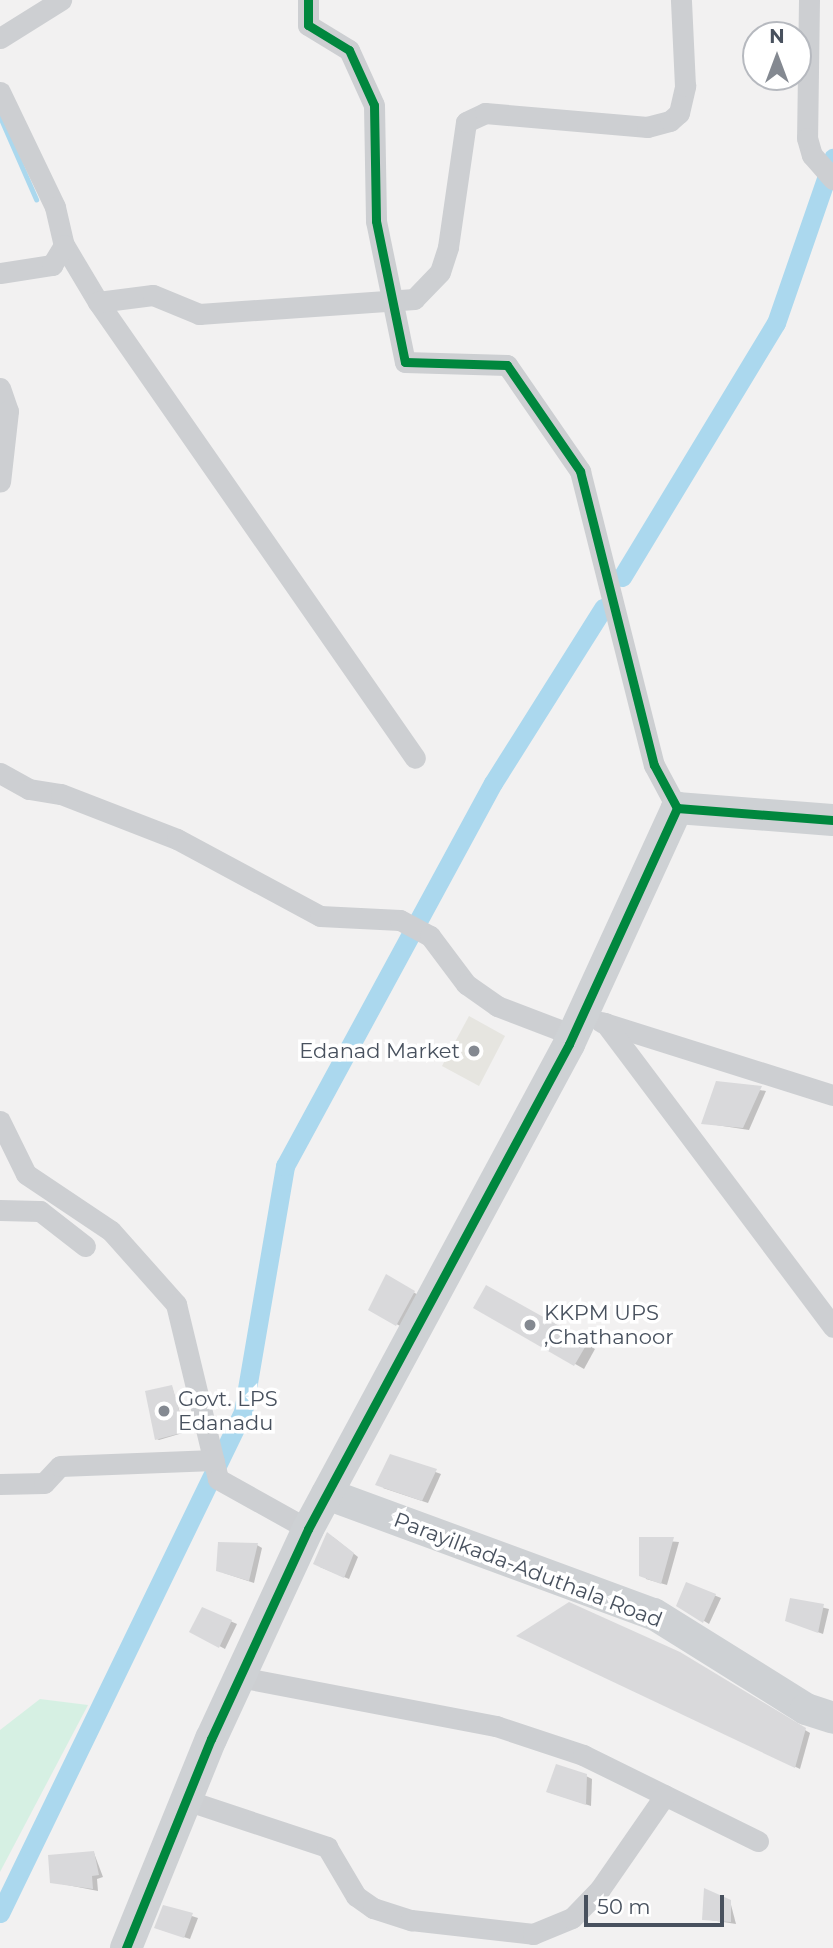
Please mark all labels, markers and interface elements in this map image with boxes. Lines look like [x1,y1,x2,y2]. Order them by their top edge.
north arrow [742,21,812,91]
text: N [769,25,785,48]
place label: Edanad Market [299,1038,460,1064]
marker: Edanad Market [466,1043,482,1059]
place label: KKPM UPS ,Chathanoor [544,1300,674,1350]
marker: KKPM UPS ,Chathanoor [522,1317,538,1333]
place label: Govt. LPS Edanadu [178,1386,278,1436]
marker: Govt. LPS Edanadu [156,1403,172,1419]
street label: Parayilkada-Aduthala Road [390,1507,666,1633]
scale bar [588,1882,728,1926]
text: 50 m [597,1894,651,1919]

